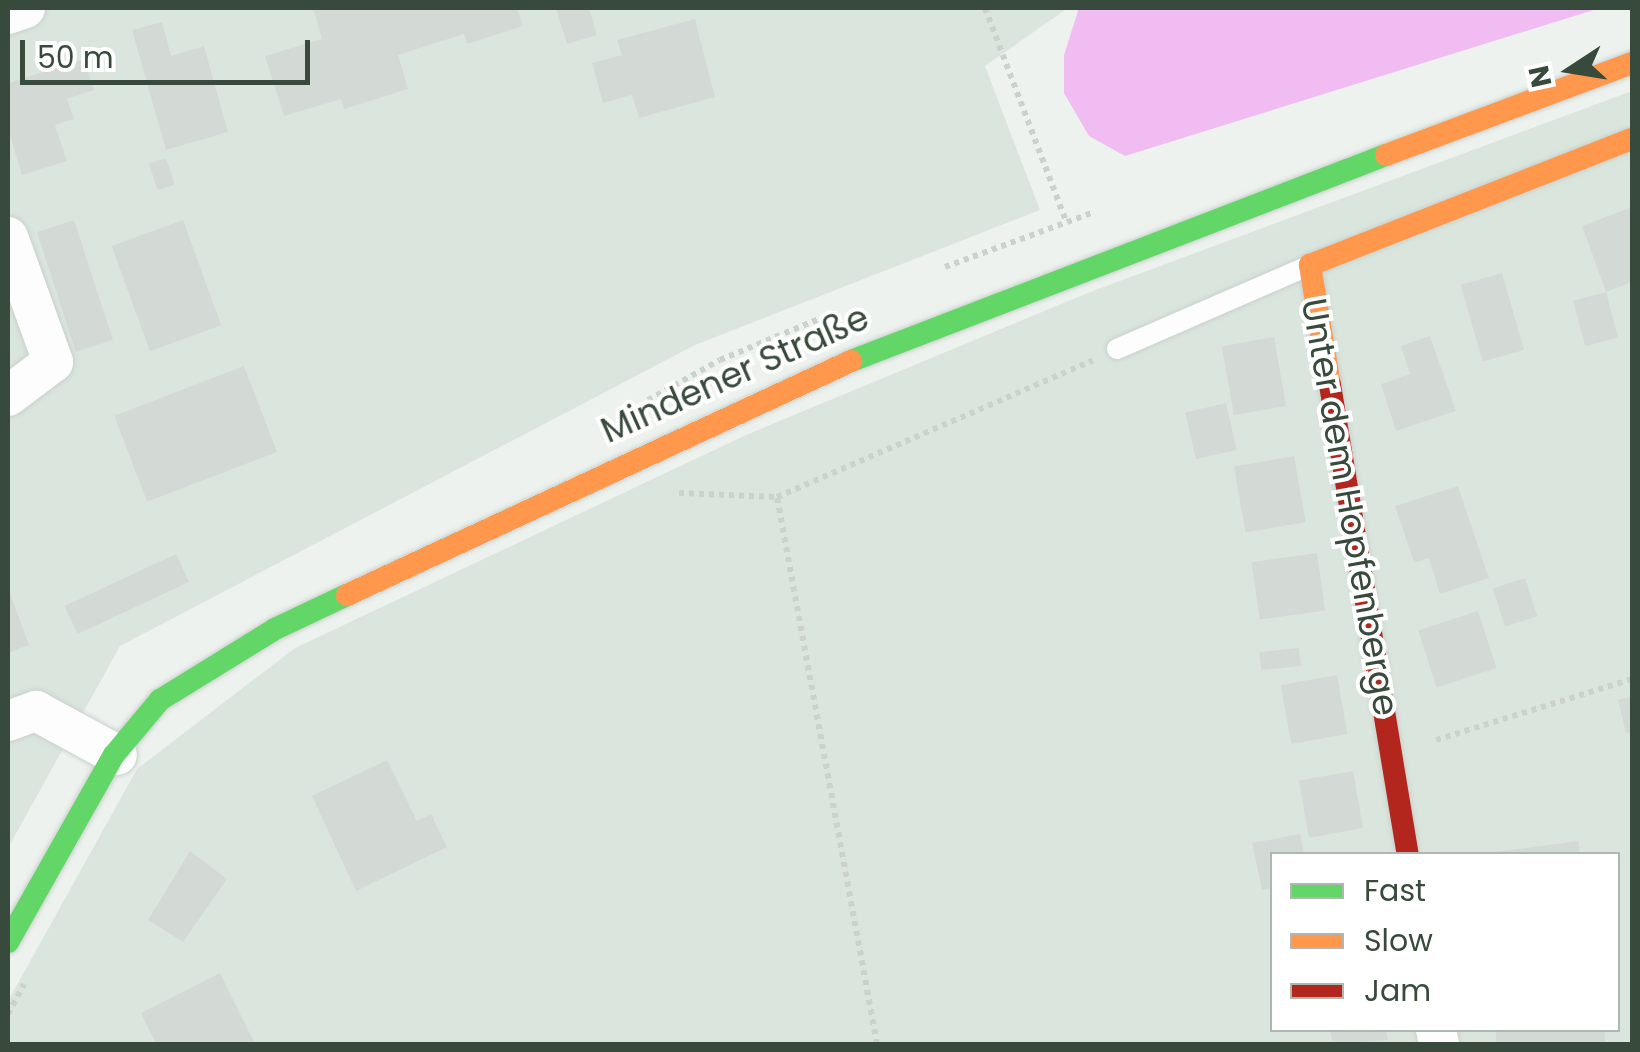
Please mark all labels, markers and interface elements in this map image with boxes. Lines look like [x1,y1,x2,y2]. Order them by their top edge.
scale bar [25,20,315,82]
north arrow [1520,20,1620,120]
text: 50 m [37,36,114,79]
text: N [1519,62,1561,91]
street label: Unter dem Hopfenberge [1293,295,1407,719]
street label: Mindener Straße [595,296,875,452]
legend [1270,852,1620,1032]
text: Fast [1364,869,1426,912]
text: Slow [1364,919,1433,962]
text: Jam [1364,969,1431,1012]

